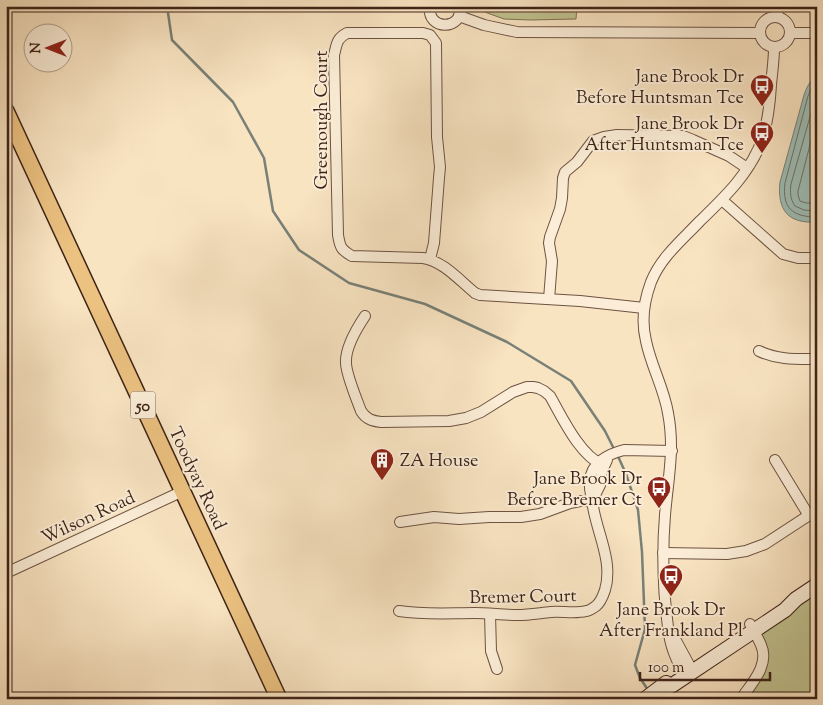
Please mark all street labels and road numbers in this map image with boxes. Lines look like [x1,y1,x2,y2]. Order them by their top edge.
street label: Greenough Court [310,50,336,190]
road number: 50 [130,392,156,418]
street label: Toodyay Road [161,423,231,535]
street label: Wilson Road [38,486,140,552]
street label: Bremer Court [469,584,577,612]

